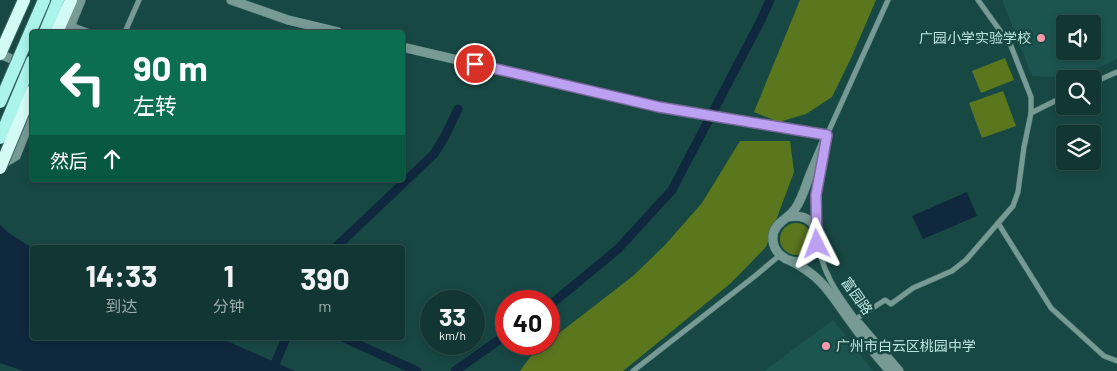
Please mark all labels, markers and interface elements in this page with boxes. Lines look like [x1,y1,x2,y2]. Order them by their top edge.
map controls [1056,15,1101,170]
button: sound [1056,15,1101,60]
place label: 广园小学实验学校 [919,29,1031,46]
marker: 广园小学实验学校 [1035,32,1047,44]
pin [454,43,496,85]
text: 90 m [133,46,208,88]
icon: left [50,50,115,115]
icon: arrive [461,50,489,78]
button: search [1056,70,1101,115]
text: 左转 [133,92,177,118]
button: layers [1056,125,1101,170]
icon: ahead [98,145,126,173]
text: 然后 [50,149,88,172]
position arrow [790,217,842,269]
text: 14:33 [85,257,158,293]
text: 1 [224,257,234,293]
text: 390 [300,260,350,296]
street label: 富园路 [838,274,876,318]
speed limit sign: 40 [495,290,560,355]
text: 到达 [105,296,137,315]
text: 分钟 [213,296,245,315]
text: m [318,296,332,315]
text: 33 [439,301,466,331]
text: km/h [439,328,466,342]
place label: 广州市白云区桃园中学 [836,337,976,354]
marker: 广州市白云区桃园中学 [820,340,832,352]

